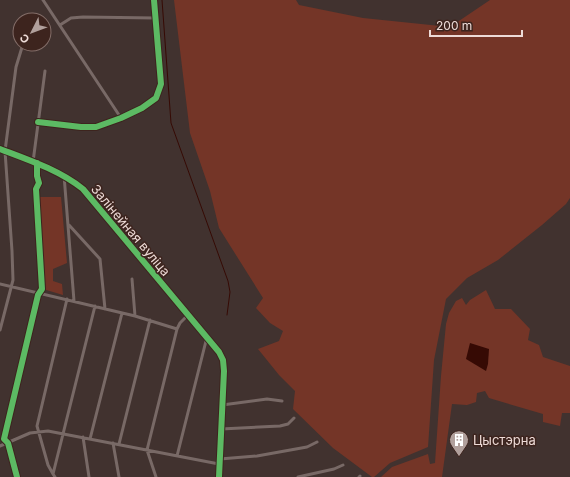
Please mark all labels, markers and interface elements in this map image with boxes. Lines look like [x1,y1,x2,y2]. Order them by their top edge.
north arrow [12,12,52,52]
scale bar [430,12,522,38]
text: 200 m [436,18,472,33]
text: С [17,31,32,46]
street label: Залінейная вуліца [88,181,174,279]
building icon: Цыстэрна [448,429,470,457]
place label: Цыстэрна [473,432,536,448]

